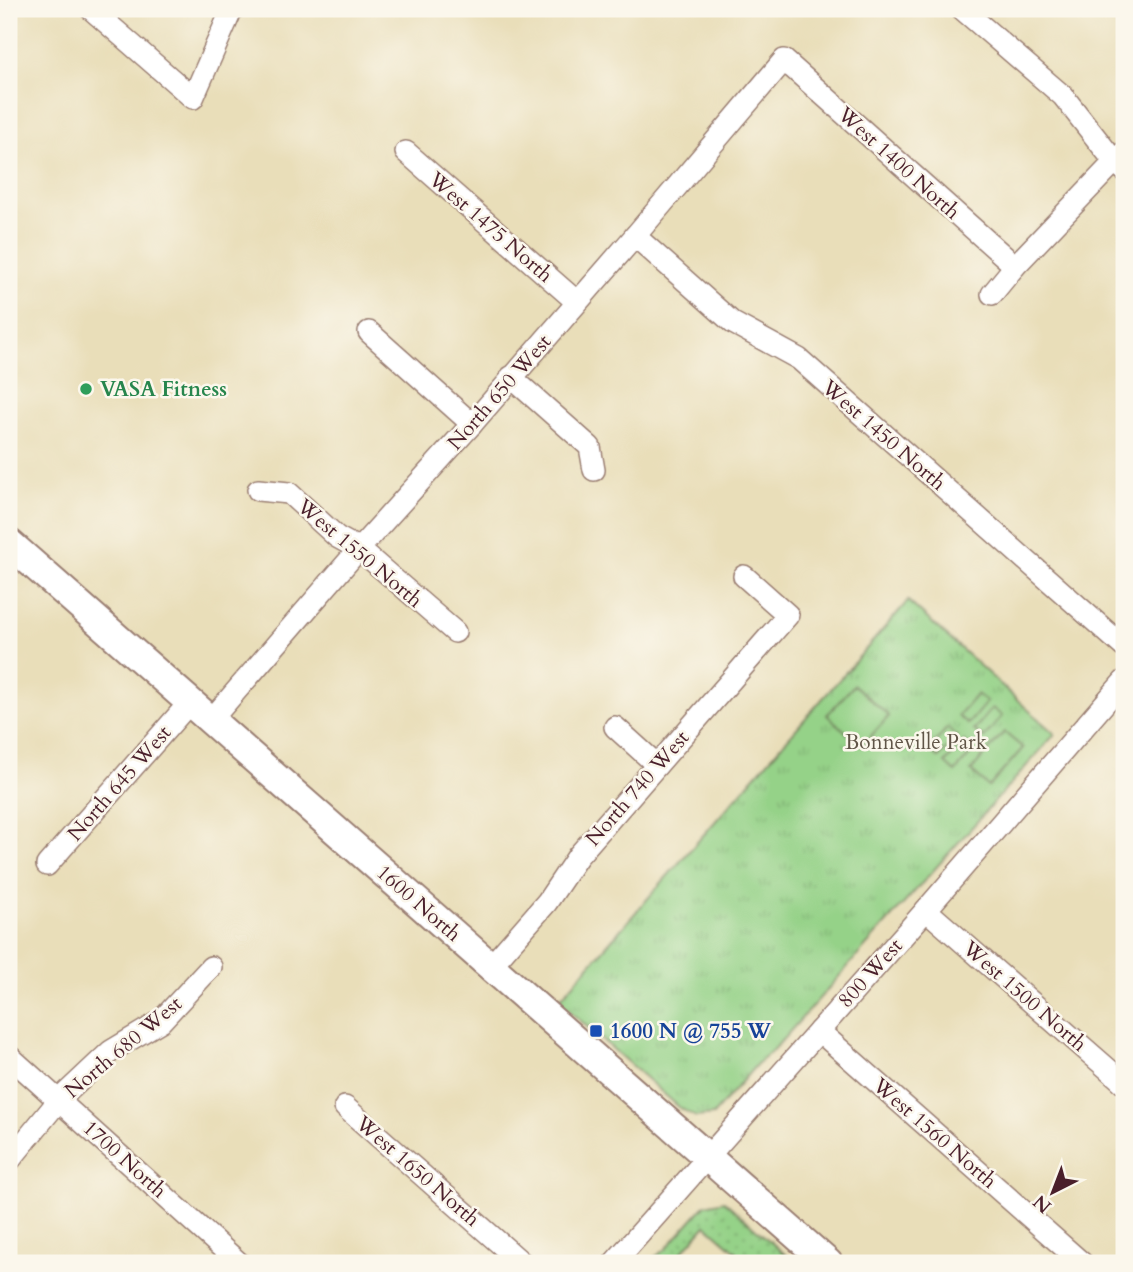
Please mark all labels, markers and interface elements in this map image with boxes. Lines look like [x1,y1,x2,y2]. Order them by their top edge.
street label: West 1400 North [830,100,967,227]
street label: West 1475 North [422,165,559,290]
street label: North 650 West [441,328,558,457]
street label: West 1450 North [815,373,952,498]
place label: VASA Fitness [100,375,227,404]
marker: VASA Fitness [78,381,94,397]
street label: West 1550 North [290,492,429,615]
street label: North 645 West [61,719,178,848]
street label: North 740 West [579,724,696,853]
park label: Bonneville Park [845,728,988,757]
street label: 1600 North [370,858,468,949]
street label: 800 West [831,932,910,1014]
street label: West 1500 North [956,934,1093,1059]
street label: North 680 West [58,989,188,1105]
place label: 1600 N @ 755 W [610,1017,772,1046]
marker: 1600 N @ 755 W [588,1023,604,1039]
street label: West 1560 North [866,1071,1003,1196]
street label: West 1650 North [349,1109,486,1234]
street label: 1700 North [76,1114,173,1205]
north arrow [1018,1156,1088,1226]
text: N [1027,1188,1057,1219]

